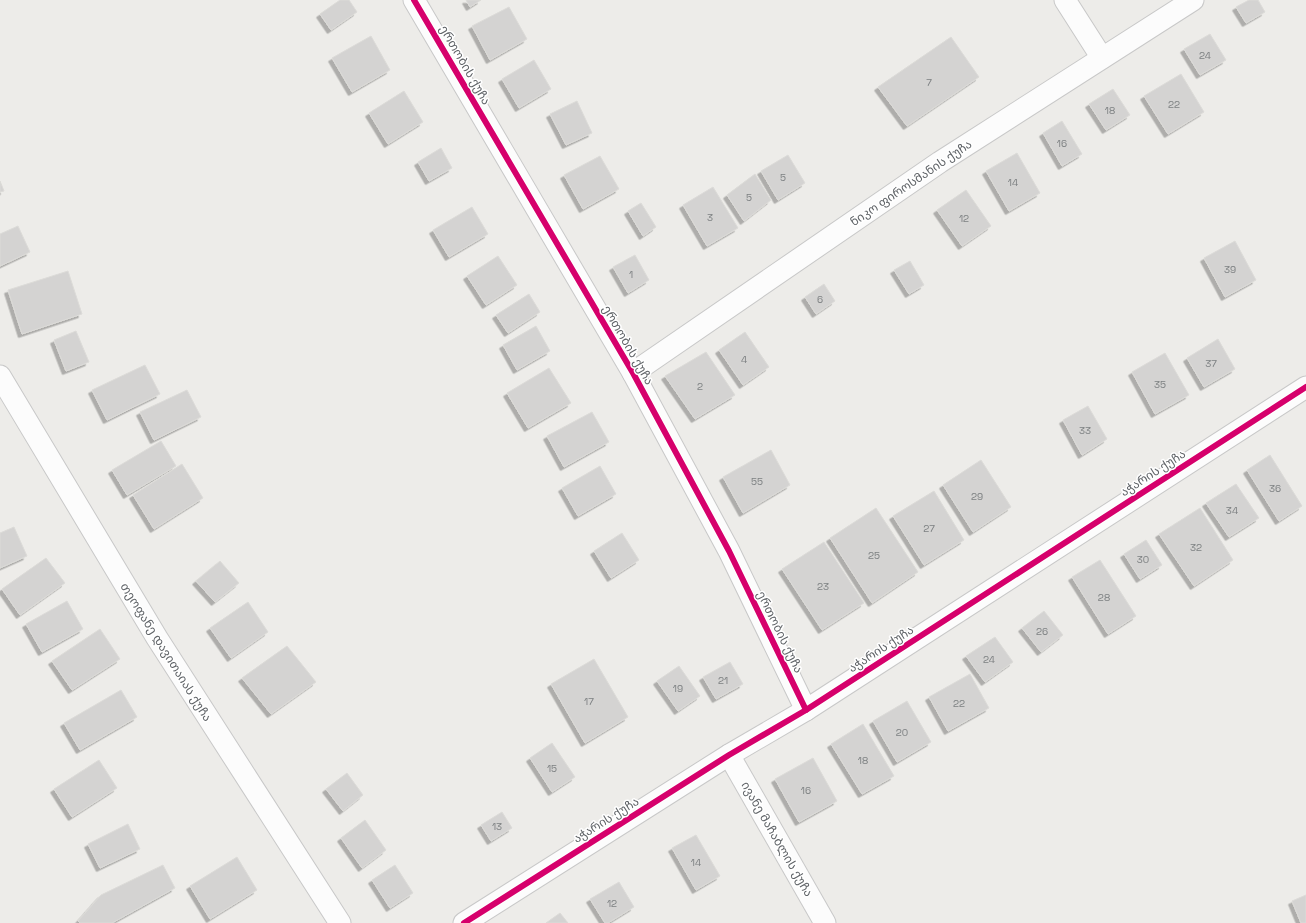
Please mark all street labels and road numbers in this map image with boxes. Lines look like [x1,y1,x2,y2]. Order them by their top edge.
street label: ერთობის ქუჩა [436,22,494,108]
street label: ნიკო ფიროსმანის ქუჩა [847,136,975,230]
street label: ერთობის ქუჩა [599,302,657,388]
street label: აჭარის ქუჩა [1117,446,1189,500]
street label: თეოფანე დავითაიას ქუჩა [117,580,215,724]
street label: ერთობის ქუჩა [753,588,807,676]
street label: აჭარის ქუჩა [845,622,917,676]
street label: ივანე მაჩაბლის ქუჩა [737,778,817,900]
street label: აჭარის ქუჩა [570,793,642,847]

